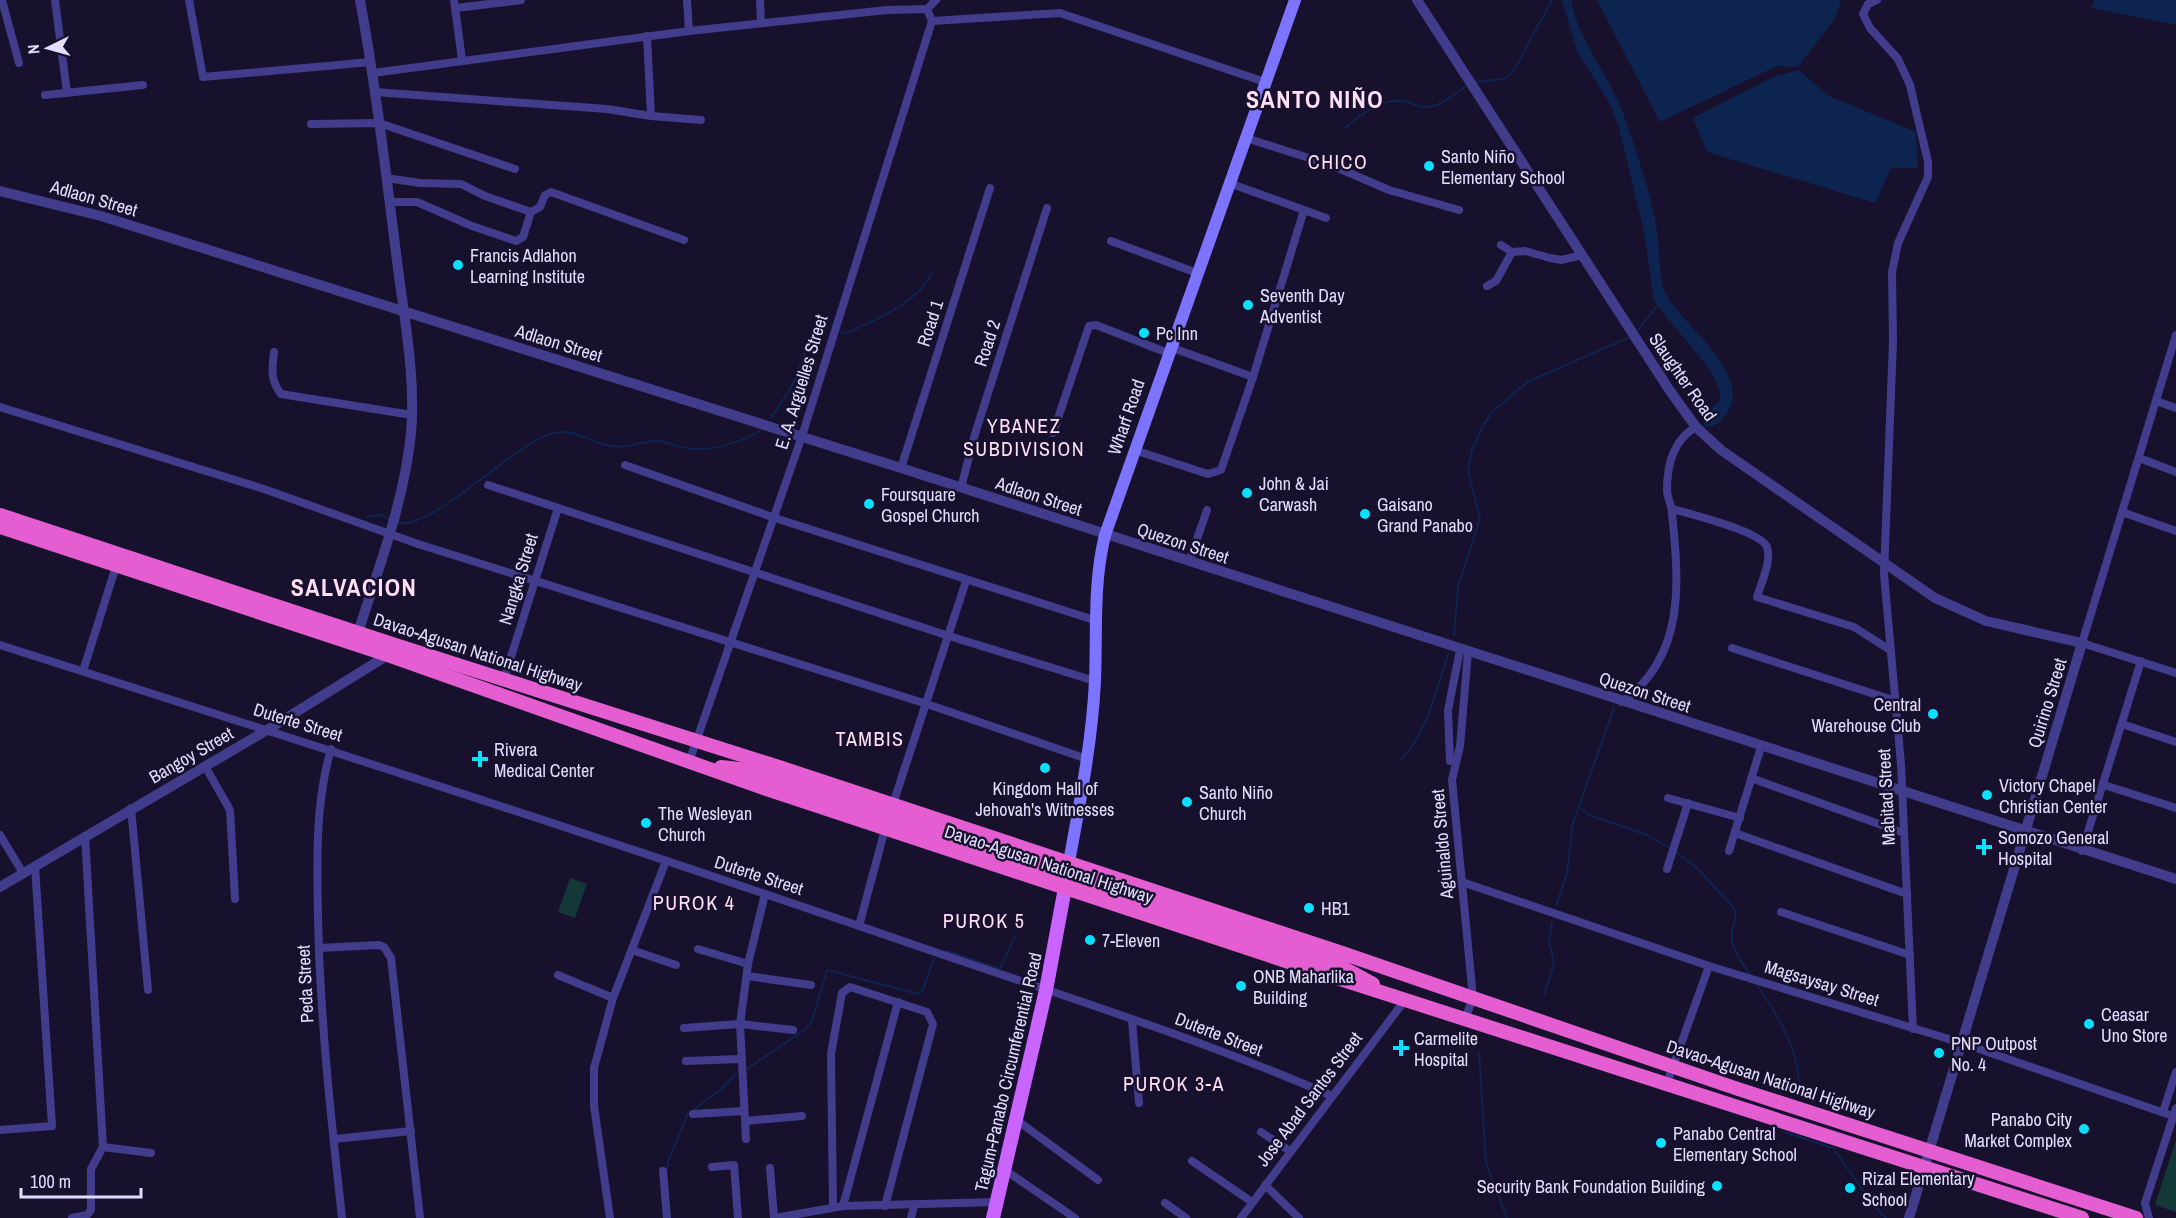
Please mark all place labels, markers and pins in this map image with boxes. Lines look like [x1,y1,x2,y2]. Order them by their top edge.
place label: Santo Niño Elementary School [1441,144,1565,190]
marker: Santo Niño Elementary School [1422,159,1436,173]
place label: Francis Adlahon Learning Institute [470,243,585,289]
marker: Francis Adlahon Learning Institute [451,258,465,272]
place label: Seventh Day Adventist [1259,283,1345,329]
marker: Seventh Day Adventist [1241,298,1255,312]
place label: Pc Inn [1156,321,1198,346]
marker: Pc Inn [1137,326,1151,340]
place label: John & Jai Carwash [1259,471,1329,517]
place label: Foursquare Gospel Church [881,482,979,528]
marker: John & Jai Carwash [1240,486,1254,500]
place label: Gaisano Grand Panabo [1377,492,1473,538]
marker: Foursquare Gospel Church [862,497,876,511]
marker: Gaisano Grand Panabo [1358,507,1372,521]
place label: Central Warehouse Club [1812,692,1921,738]
marker: Central Warehouse Club [1926,707,1940,721]
place label: Rivera Medical Center [494,737,594,783]
marker: Rivera Medical Center [471,750,489,768]
marker: Kingdom Hall of Jehovah's Witnesses [1038,761,1052,775]
place label: Victory Chapel Christian Center [1999,773,2107,819]
place label: Kingdom Hall of Jehovah's Witnesses [975,776,1115,822]
place label: Santo Niño Church [1199,780,1273,826]
marker: Victory Chapel Christian Center [1980,788,1994,802]
marker: Santo Niño Church [1180,795,1194,809]
place label: The Wesleyan Church [658,801,752,847]
marker: The Wesleyan Church [639,816,653,830]
place label: Somozo General Hospital [1998,825,2109,871]
marker: Somozo General Hospital [1975,838,1993,856]
place label: HB1 [1321,896,1351,921]
marker: HB1 [1302,901,1316,915]
place label: 7-Eleven [1102,928,1160,953]
marker: 7-Eleven [1083,933,1097,947]
place label: ONB Maharlika Building [1253,964,1354,1010]
marker: ONB Maharlika Building [1234,979,1248,993]
place label: Ceasar Uno Store [2101,1002,2167,1048]
marker: Ceasar Uno Store [2082,1017,2096,1031]
place label: Carmelite Hospital [1414,1026,1478,1072]
place label: PNP Outpost No. 4 [1951,1031,2037,1077]
marker: Carmelite Hospital [1392,1039,1410,1057]
marker: PNP Outpost No. 4 [1932,1046,1946,1060]
place label: Panabo City Market Complex [1965,1107,2073,1153]
place label: Panabo Central Elementary School [1673,1121,1797,1167]
marker: Panabo City Market Complex [2077,1122,2091,1136]
marker: Panabo Central Elementary School [1654,1136,1668,1150]
place label: Rizal Elementary School [1862,1166,1975,1212]
place label: Security Bank Foundation Building [1477,1174,1706,1199]
marker: Security Bank Foundation Building [1710,1179,1724,1193]
marker: Rizal Elementary School [1843,1181,1857,1195]

